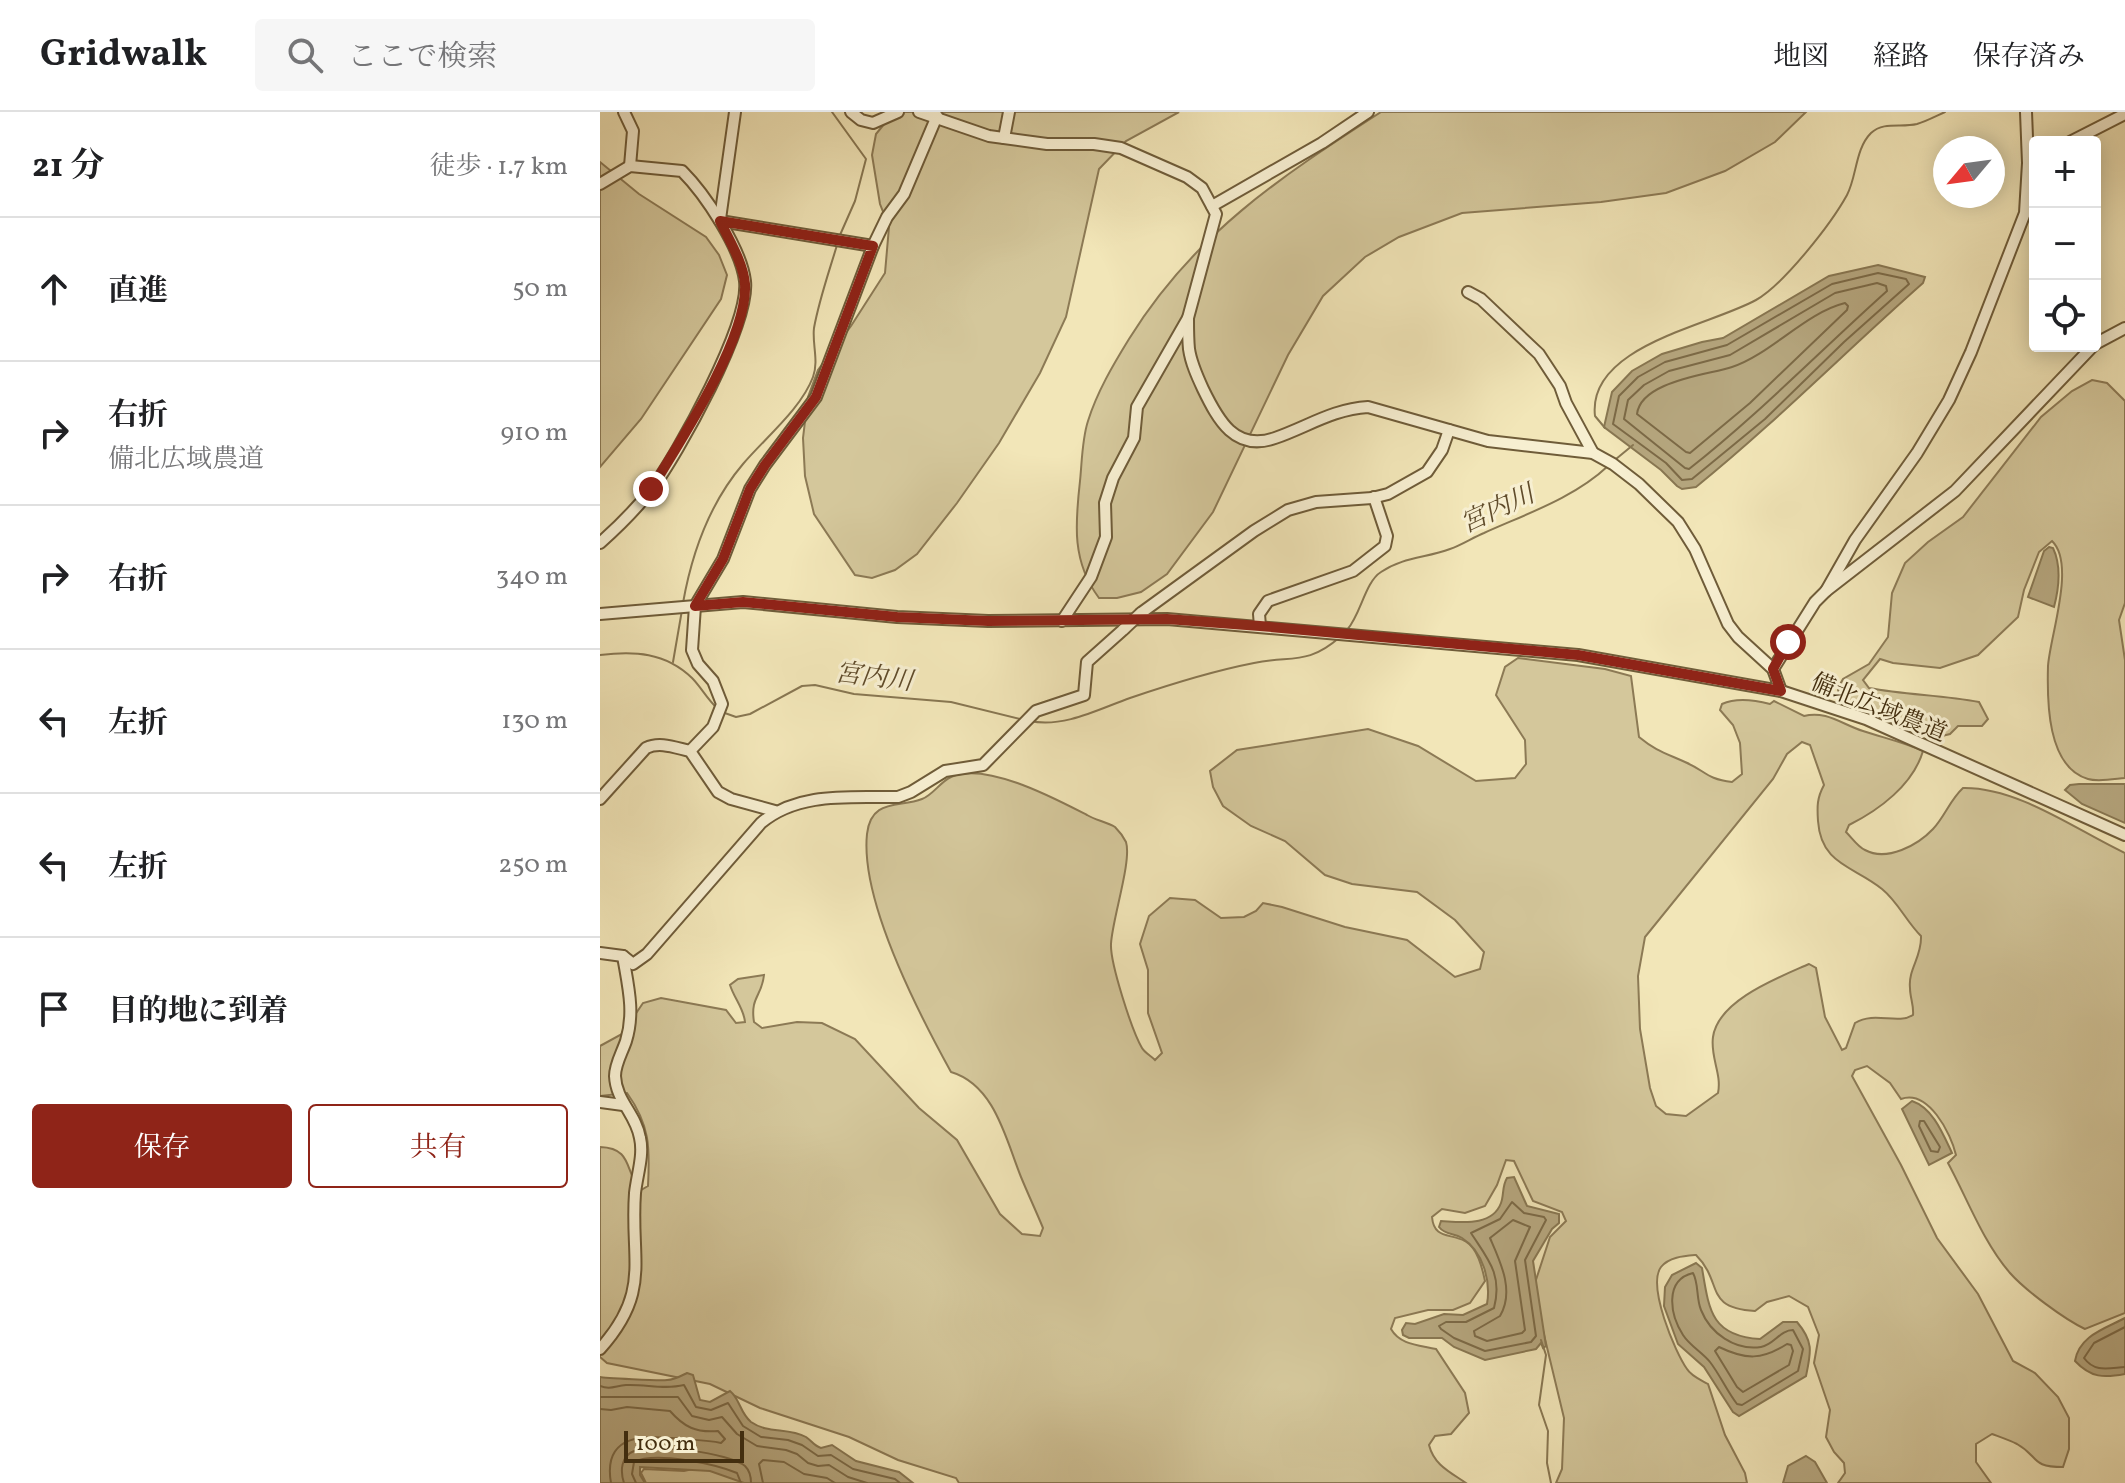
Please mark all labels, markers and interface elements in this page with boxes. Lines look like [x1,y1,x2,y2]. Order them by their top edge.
search box [255,19,815,91]
text: Gridwalk [40,29,207,82]
icon: search [283,33,327,77]
text: ここで検索 [347,37,497,79]
text: 地図 [1773,38,1829,77]
text: 経路 [1873,38,1929,77]
text: 保存済み [1973,38,2085,77]
north arrow [1933,136,2005,208]
map controls [2029,136,2101,352]
button: + [2029,136,2101,208]
text: 21 分 [32,144,104,191]
text: 徒歩 · 1.7 km [430,149,568,185]
button: − [2029,208,2101,280]
icon: ahead [32,267,76,311]
text: 直進 [108,271,168,313]
text: 50 m [512,271,568,307]
button: locate [2029,280,2101,352]
text: 右折 [108,395,168,437]
icon: right [32,411,76,455]
text: 910 m [501,415,568,451]
text: 備北広域農道 [108,442,264,478]
route end [633,471,669,507]
water label: 宮内川 [1455,476,1544,543]
icon: right [32,555,76,599]
text: 右折 [108,559,168,601]
text: 340 m [496,559,568,595]
route start [1770,624,1806,660]
water label: 宮内川 [833,655,918,701]
street label: 備北広域農道 [1805,666,1951,752]
icon: left [32,699,76,743]
text: 左折 [108,703,168,745]
text: 130 m [501,703,568,739]
icon: left [32,843,76,887]
text: 左折 [108,847,168,889]
text: 250 m [498,847,568,883]
icon: arrive [32,987,76,1031]
text: 目的地に到着 [108,991,288,1033]
button: 保存 [32,1104,292,1188]
button: 共有 [308,1104,568,1188]
scale bar [624,1427,744,1463]
text: 100 m [636,1429,695,1460]

